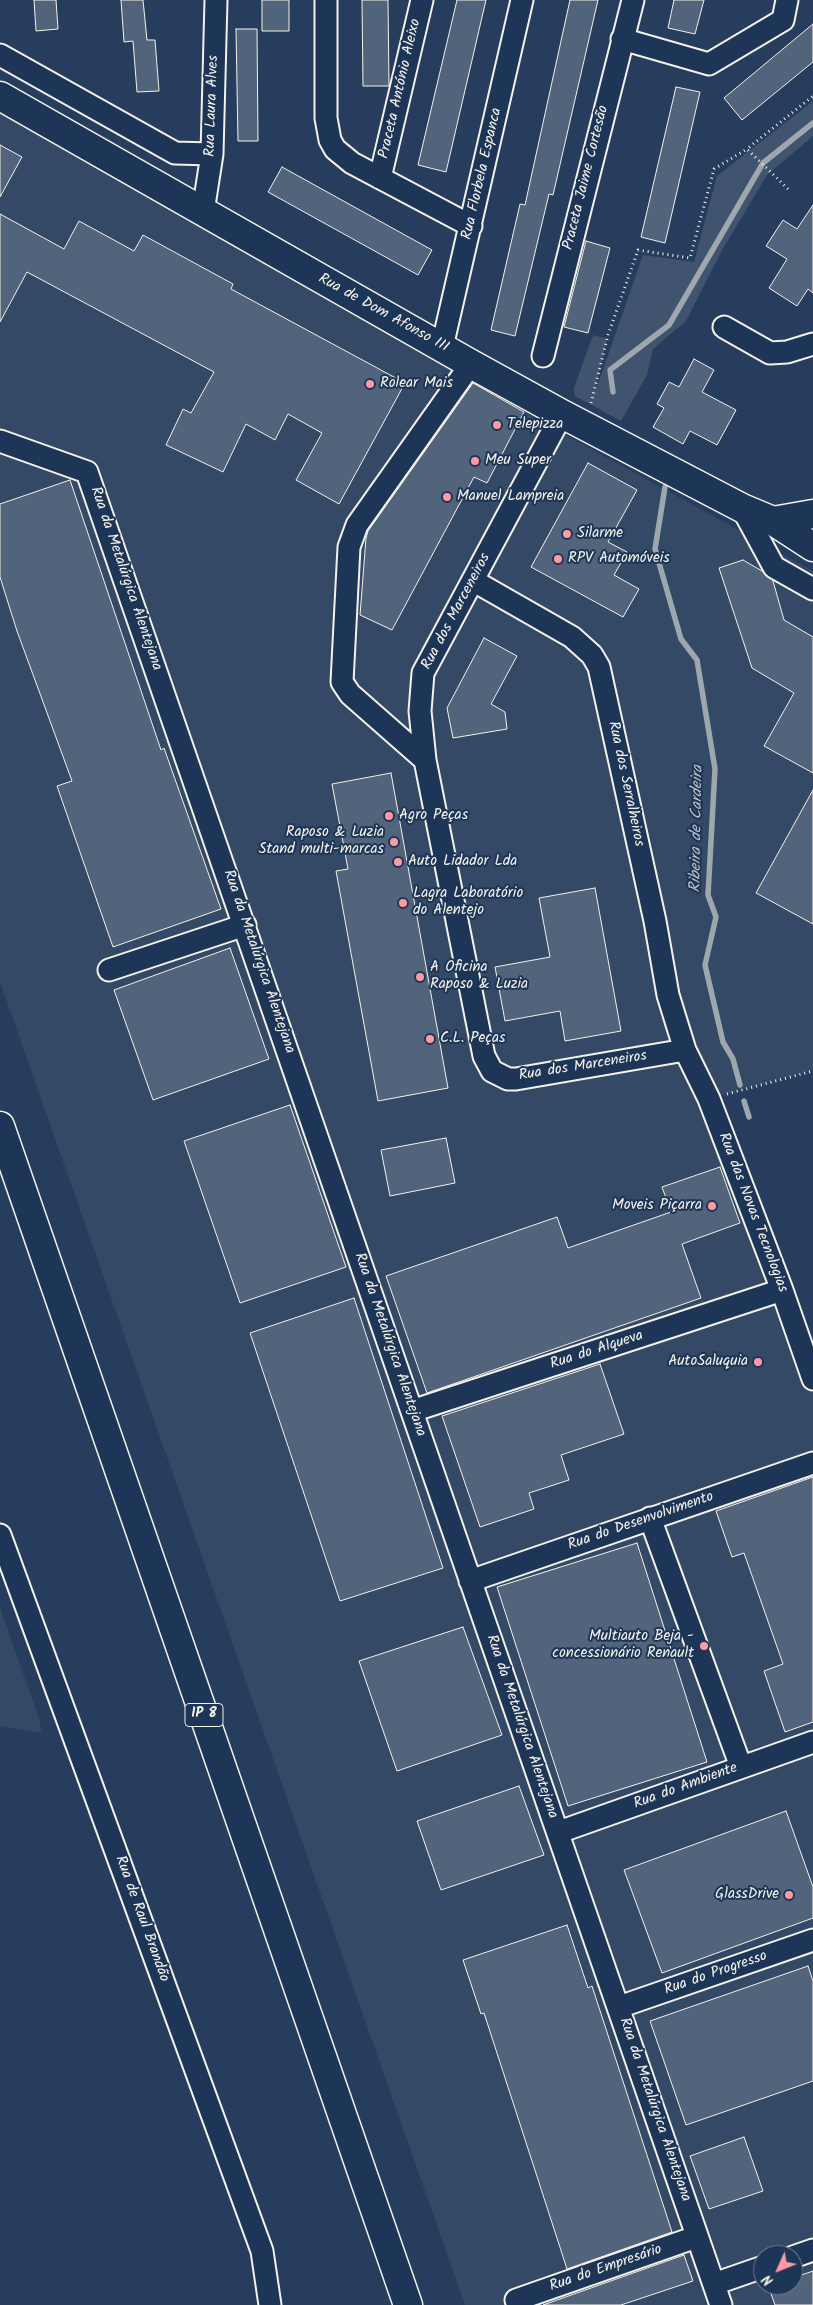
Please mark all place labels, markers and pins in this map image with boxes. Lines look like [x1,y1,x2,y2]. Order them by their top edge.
place label: Rolear Mais [380,375,453,393]
marker: Rolear Mais [364,378,376,390]
place label: Telepizza [507,416,563,434]
marker: Telepizza [491,419,503,431]
place label: Meu Super [485,452,551,470]
marker: Meu Super [469,455,481,467]
place label: Manuel Lampreia [457,488,564,506]
marker: Manuel Lampreia [441,491,453,503]
place label: Silarme [577,525,623,543]
marker: Silarme [561,528,573,540]
place label: RPV Automóveis [568,550,670,568]
marker: RPV Automóveis [552,553,564,565]
place label: Agro Peças [399,807,468,825]
marker: Agro Peças [383,810,395,822]
place label: Raposo & Luzia Stand multi-marcas [259,824,384,859]
marker: Raposo & Luzia Stand multi-marcas [388,836,400,848]
place label: Auto Lidador Lda [408,853,517,871]
marker: Auto Lidador Lda [392,856,404,868]
place label: Lagra Laboratório do Alentejo [413,885,523,920]
marker: Lagra Laboratório do Alentejo [397,897,409,909]
place label: A Oficina Raposo & Luzia [430,959,528,994]
marker: A Oficina Raposo & Luzia [414,971,426,983]
place label: C.L. Peças [440,1030,505,1048]
marker: C.L. Peças [424,1033,436,1045]
place label: Moveis Piçarra [612,1197,702,1215]
marker: Moveis Piçarra [706,1200,718,1212]
place label: AutoSaluquia [668,1353,748,1371]
marker: AutoSaluquia [752,1356,764,1368]
place label: Multiauto Beja - concessionário Renault [552,1628,694,1663]
marker: Multiauto Beja - concessionário Renault [698,1640,710,1652]
place label: GlassDrive [715,1886,779,1904]
marker: GlassDrive [783,1889,795,1901]

